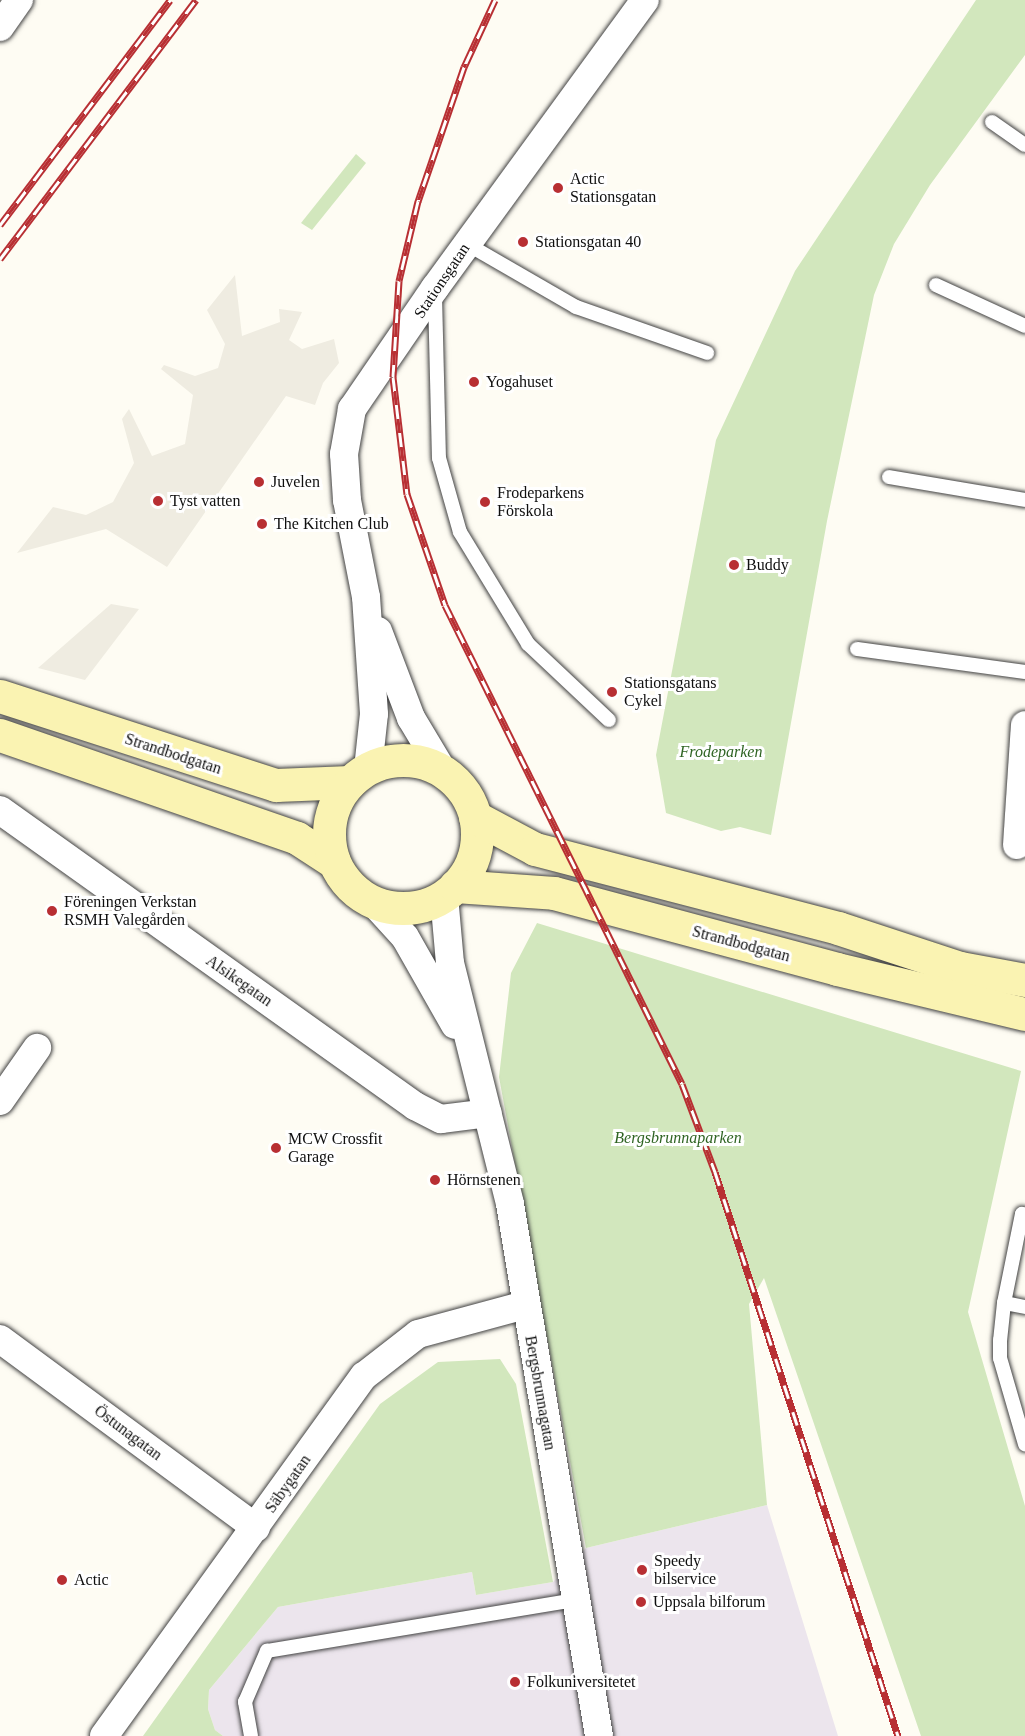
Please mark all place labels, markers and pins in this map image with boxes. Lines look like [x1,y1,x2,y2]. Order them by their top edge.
place label: Actic Stationsgatan [570,169,656,207]
marker: Actic Stationsgatan [551,181,565,195]
place label: Stationsgatan 40 [535,232,641,252]
marker: Stationsgatan 40 [516,235,530,249]
place label: Yogahuset [486,372,553,392]
marker: Yogahuset [467,375,481,389]
place label: Juvelen [271,472,320,492]
marker: Juvelen [252,475,266,489]
place label: Frodeparkens Förskola [497,483,584,521]
place label: Tyst vatten [170,491,240,511]
marker: Tyst vatten [151,494,165,508]
marker: Frodeparkens Förskola [478,495,492,509]
place label: The Kitchen Club [274,514,389,534]
marker: The Kitchen Club [255,517,269,531]
place label: Buddy [746,555,789,575]
marker: Buddy [727,558,741,572]
place label: Stationsgatans Cykel [624,673,716,711]
marker: Stationsgatans Cykel [605,685,619,699]
place label: Föreningen Verkstan RSMH Valegården [64,892,197,930]
marker: Föreningen Verkstan RSMH Valegården [45,904,59,918]
place label: MCW Crossfit Garage [288,1129,383,1167]
marker: MCW Crossfit Garage [269,1141,283,1155]
place label: Hörnstenen [447,1170,521,1190]
marker: Hörnstenen [428,1173,442,1187]
place label: Speedy bilservice [654,1551,716,1589]
marker: Speedy bilservice [635,1563,649,1577]
place label: Actic [74,1570,109,1590]
marker: Actic [55,1573,69,1587]
place label: Uppsala bilforum [653,1592,765,1612]
marker: Uppsala bilforum [634,1595,648,1609]
place label: Folkuniversitetet [527,1672,635,1692]
marker: Folkuniversitetet [508,1675,522,1689]

